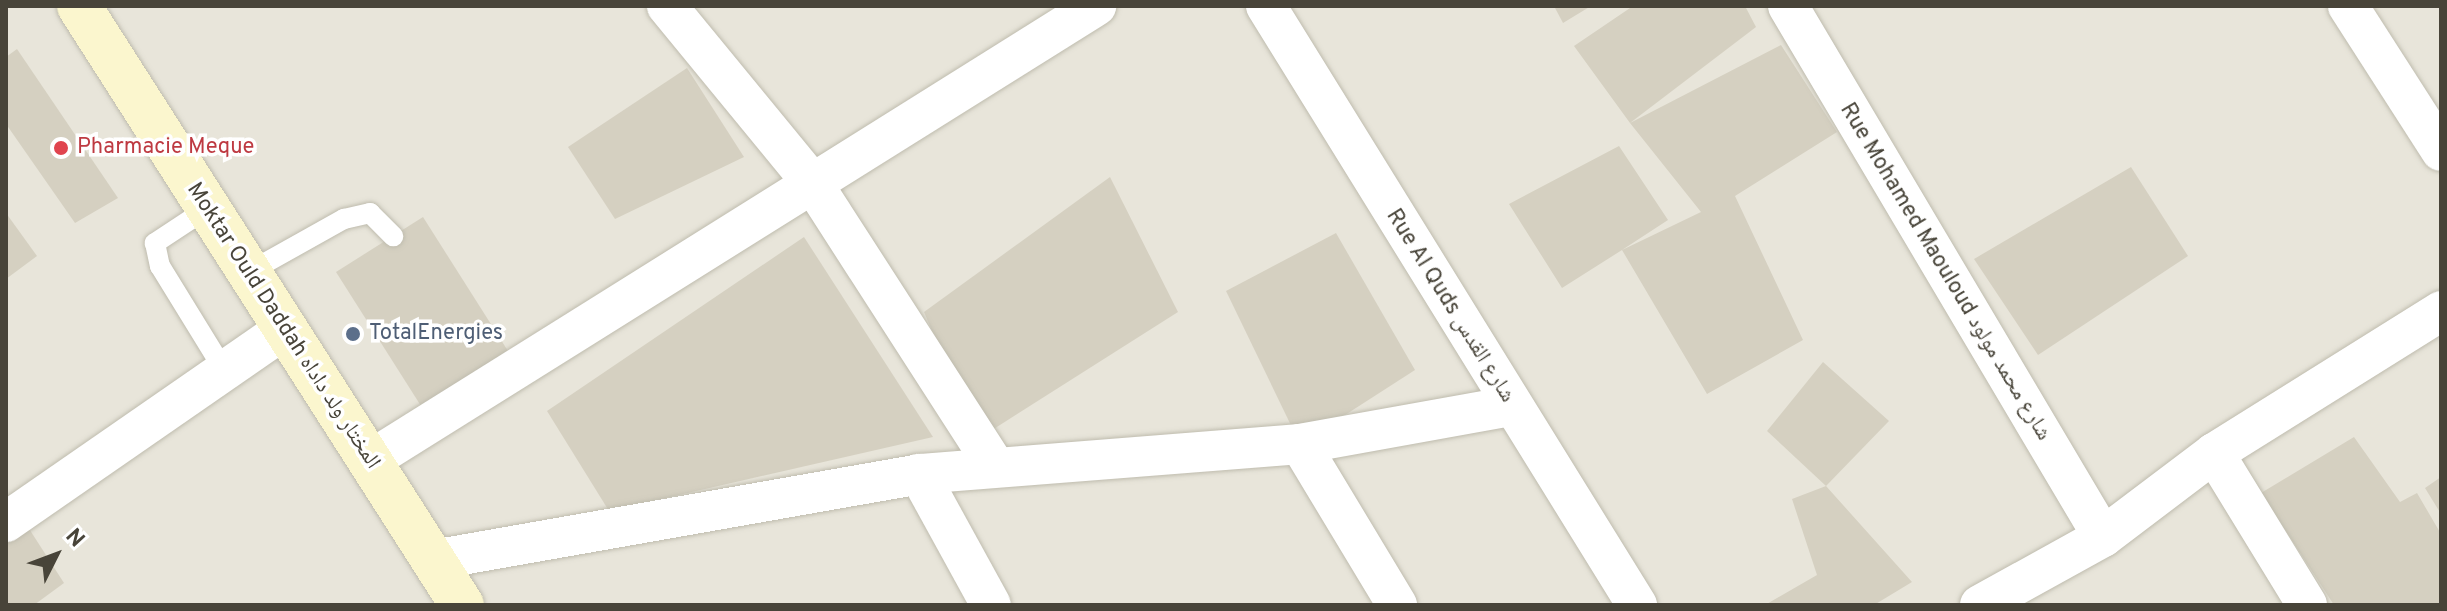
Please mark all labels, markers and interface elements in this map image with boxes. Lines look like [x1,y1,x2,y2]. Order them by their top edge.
street label: Rue Mohamed Maouloud شارع محمد مولود [1834,99,2056,445]
place label: Pharmacie Meque [77,135,254,161]
marker: Pharmacie Meque [52,139,70,157]
street label: Moktar Ould Daddah المختار ولد داداه [180,178,386,474]
street label: Rue Al Quds شارع القدس [1380,204,1520,408]
place label: TotalEnergies [369,321,503,347]
marker: TotalEnergies [344,325,362,343]
north arrow [16,515,96,595]
text: N [59,524,90,554]

